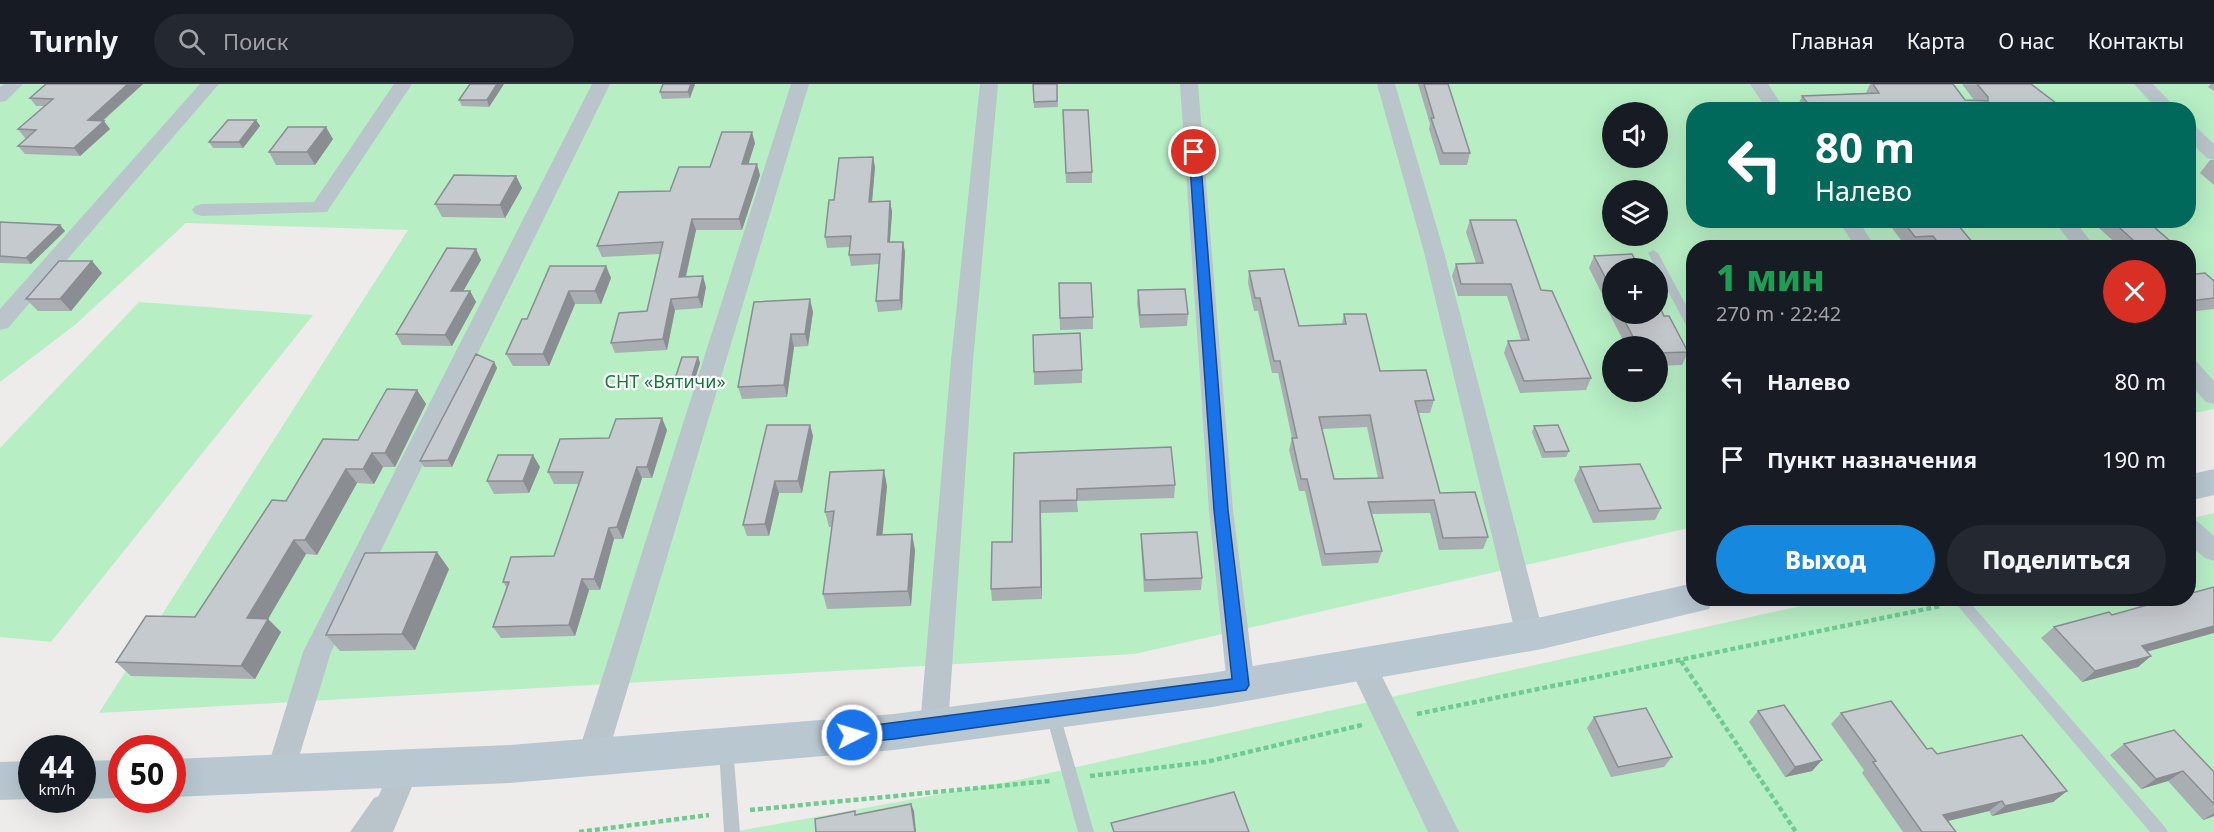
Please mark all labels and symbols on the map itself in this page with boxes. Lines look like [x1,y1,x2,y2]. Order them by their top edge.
pin [1168,126,1219,177]
park label: СНТ «Вятичи» [604,369,726,393]
position arrow [820,703,884,767]
speed limit sign: 50 [108,735,186,813]

